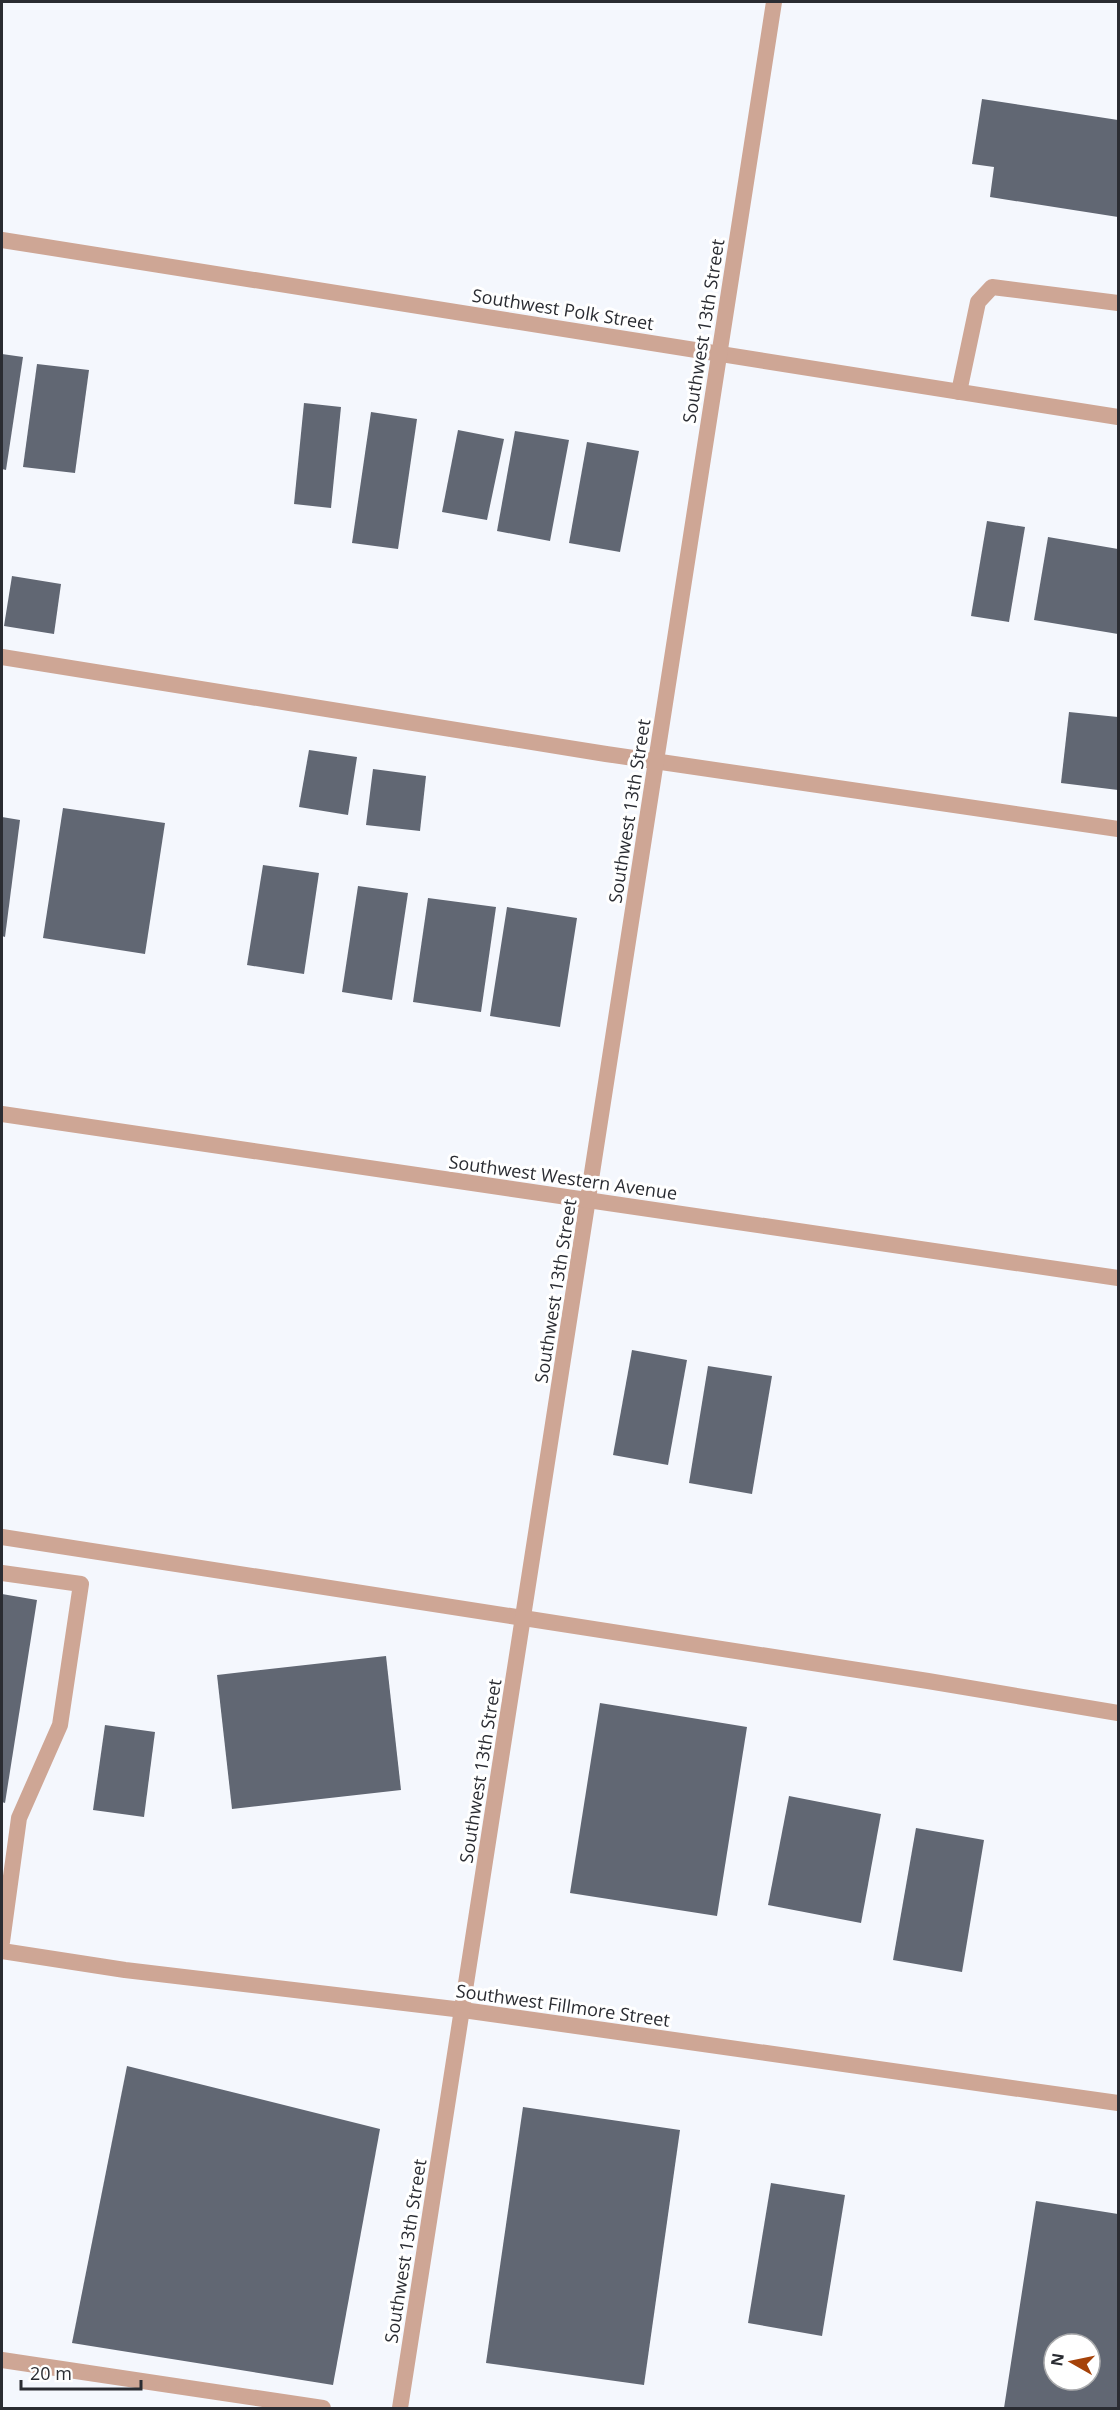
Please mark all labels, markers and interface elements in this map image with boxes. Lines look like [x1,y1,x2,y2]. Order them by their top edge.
street label: Southwest 13th Street [677,237,729,425]
street label: Southwest Polk Street [470,283,656,335]
street label: Southwest 13th Street [603,717,655,905]
street label: Southwest Western Avenue [447,1149,679,1205]
street label: Southwest 13th Street [529,1197,581,1385]
street label: Southwest 13th Street [454,1677,506,1865]
street label: Southwest Fillmore Street [455,1978,671,2032]
street label: Southwest 13th Street [379,2157,431,2345]
north arrow [1042,2332,1102,2392]
text: N [1045,2352,1069,2368]
scale bar [21,2353,141,2391]
text: 20 m [30,2361,72,2385]

